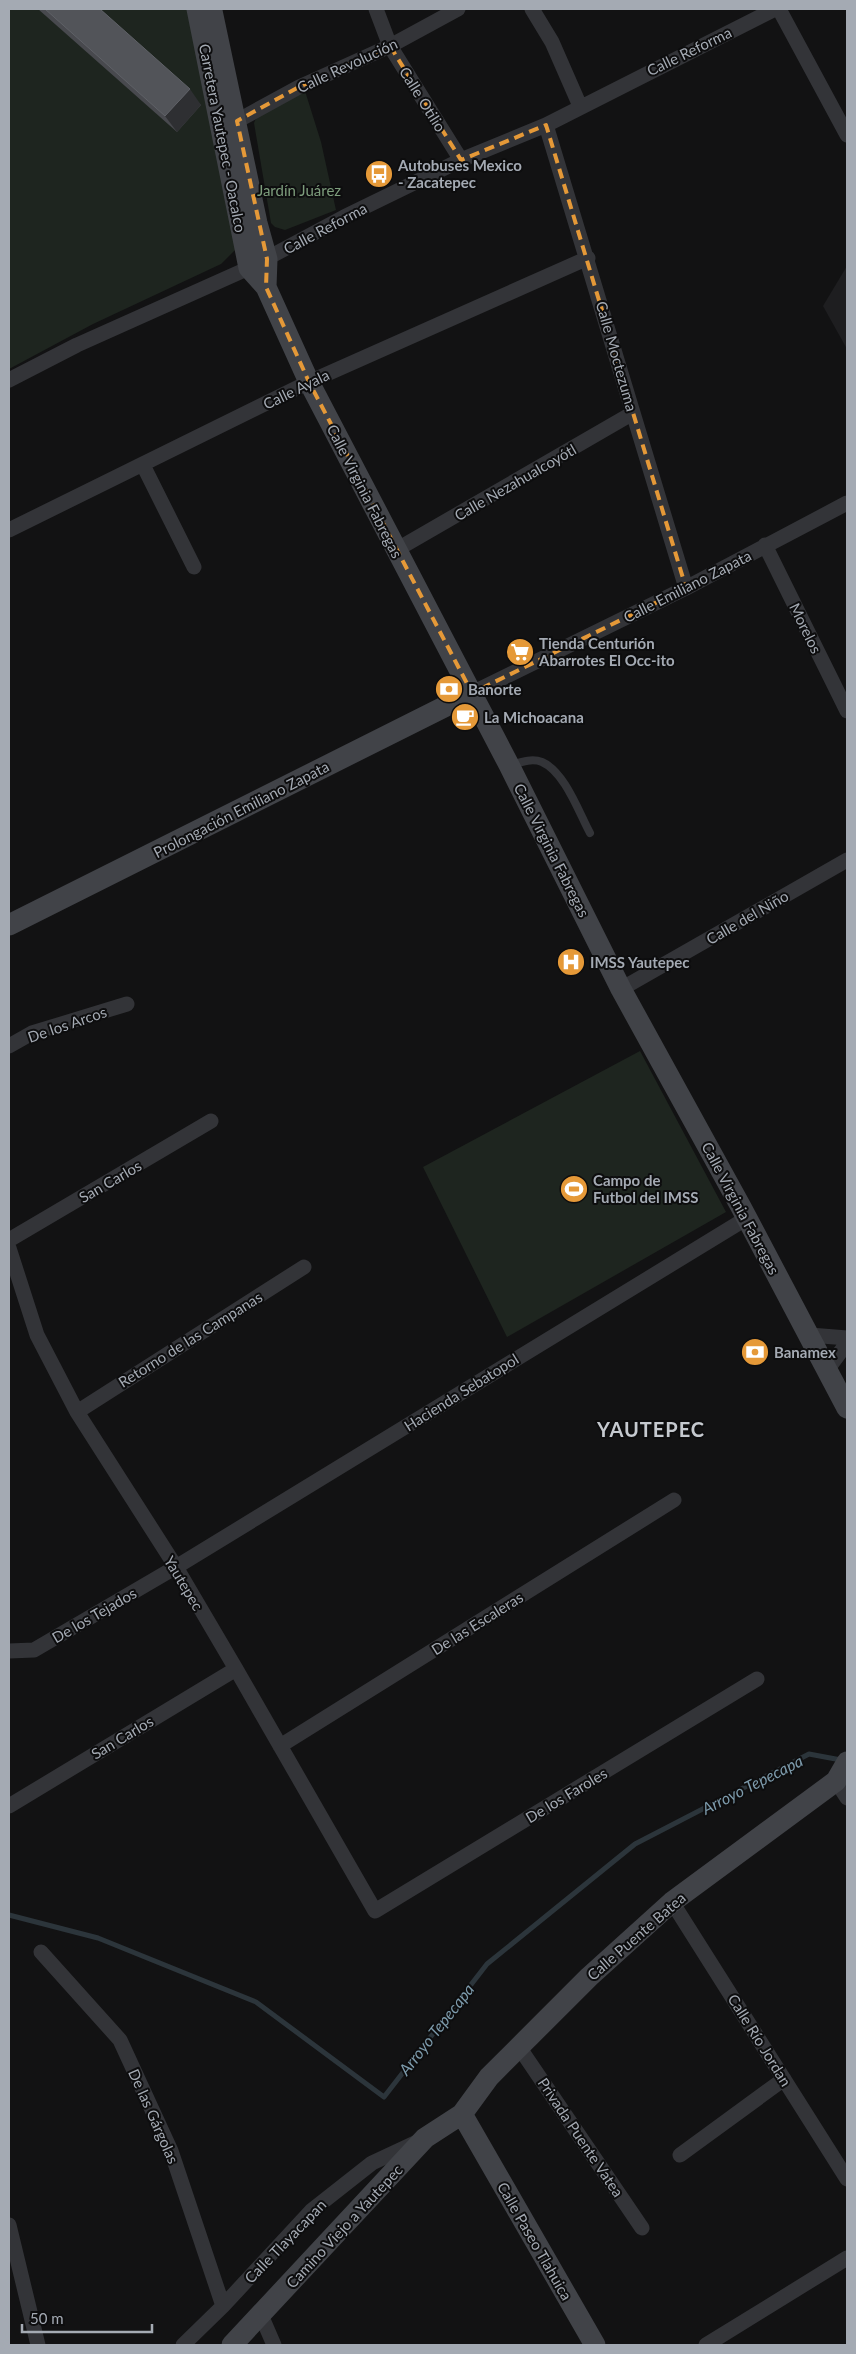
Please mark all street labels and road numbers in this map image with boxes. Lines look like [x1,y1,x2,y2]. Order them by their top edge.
street label: Calle Reforma [644,23,734,79]
street label: Calle Revolución [294,34,400,96]
street label: Carretera Yautepec - Oacalco [196,42,250,234]
street label: Calle Otilio [396,63,450,135]
street label: Calle Reforma [280,198,370,258]
street label: Calle Moctezuma [593,299,641,413]
street label: Calle Ayala [260,365,332,413]
street label: Calle Virginia Fabregas [323,421,407,561]
street label: Calle Nezahualcoyótl [451,440,579,524]
street label: Calle Emiliano Zapata [620,546,754,626]
street label: Morelos [786,600,826,656]
street label: Prolongación Emiliano Zapata [150,757,332,861]
street label: Calle Virginia Fabregas [510,780,594,920]
street label: Calle del Niño [703,886,791,948]
street label: De los Arcos [25,1002,109,1046]
street label: Calle Virginia Fabregas [698,1139,784,1277]
street label: San Carlos [76,1156,144,1206]
street label: Retorno de las Campanas [115,1287,265,1391]
street label: Hacienda Sebatopol [400,1350,522,1434]
street label: Yautepec [161,1553,207,1613]
street label: De los Tejados [49,1584,139,1646]
street label: De las Escaleras [428,1588,526,1658]
street label: San Carlos [88,1711,156,1763]
street label: De los Faroles [522,1764,610,1826]
street label: Calle Puente Batea [583,1888,689,1984]
street label: Calle Río Jordan [725,1991,795,2089]
street label: De las Gárgolas [125,2066,183,2166]
street label: Privada Puente Vatea [534,2074,628,2200]
street label: Camino Viejo a Yautepec [282,2161,406,2291]
street label: Calle Paseo Tlahuica [494,2179,576,2303]
street label: Calle Tlayacapan [241,2195,329,2287]

